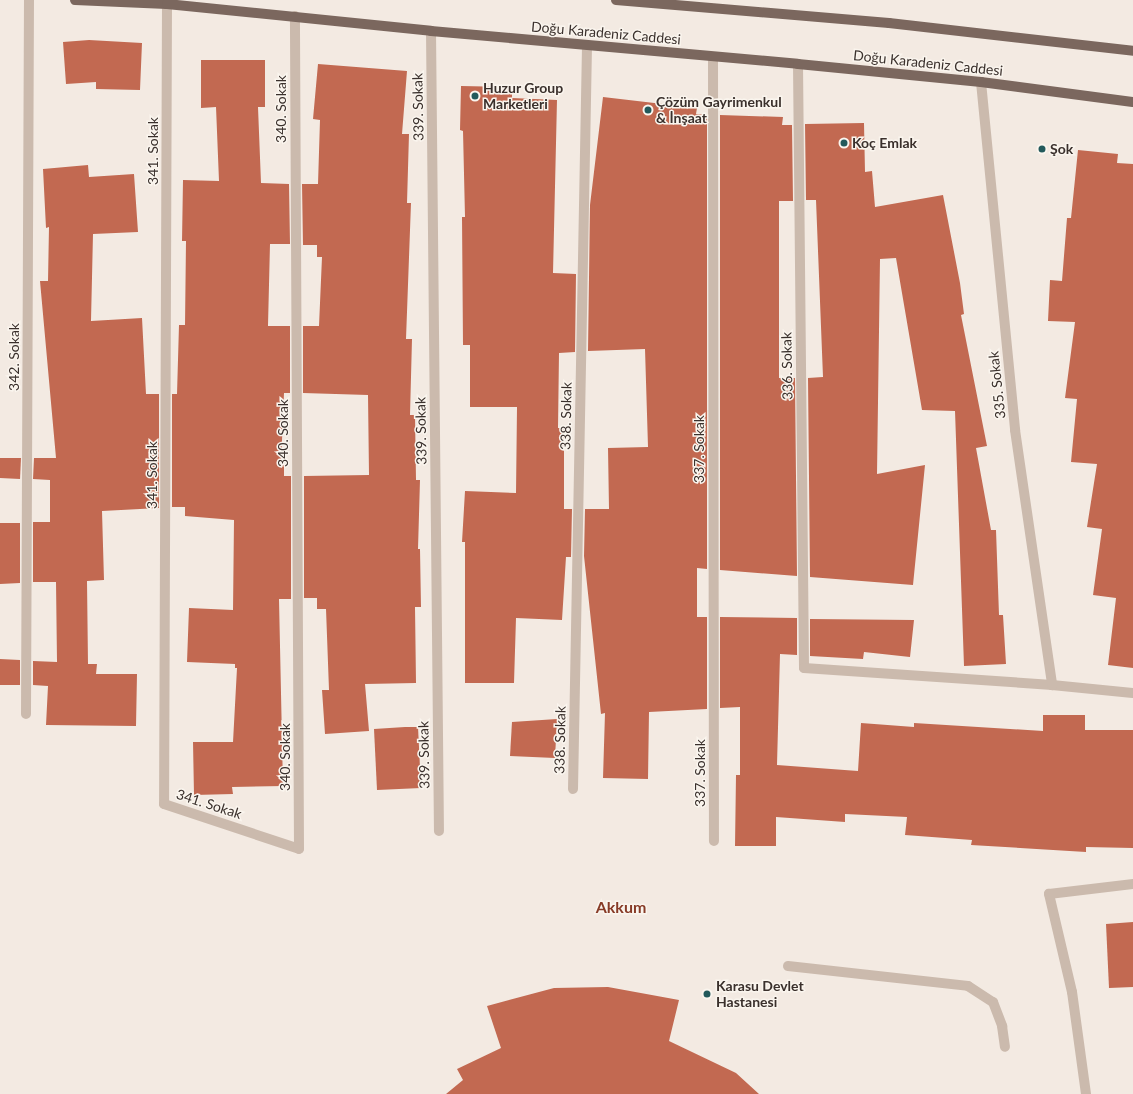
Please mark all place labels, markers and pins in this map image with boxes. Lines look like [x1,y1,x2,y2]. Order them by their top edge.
place label: Huzur Group Marketleri [483,80,563,112]
marker: Huzur Group Marketleri [470,91,480,101]
place label: Çözüm Gayrimenkul & İnşaat [656,94,782,126]
marker: Çözüm Gayrimenkul & İnşaat [643,105,653,115]
place label: Koç Emlak [852,135,917,151]
marker: Koç Emlak [839,138,849,148]
place label: Şok [1050,141,1073,157]
marker: Şok [1037,144,1047,154]
place label: Karasu Devlet Hastanesi [716,978,804,1010]
marker: Karasu Devlet Hastanesi [701,988,713,1000]

